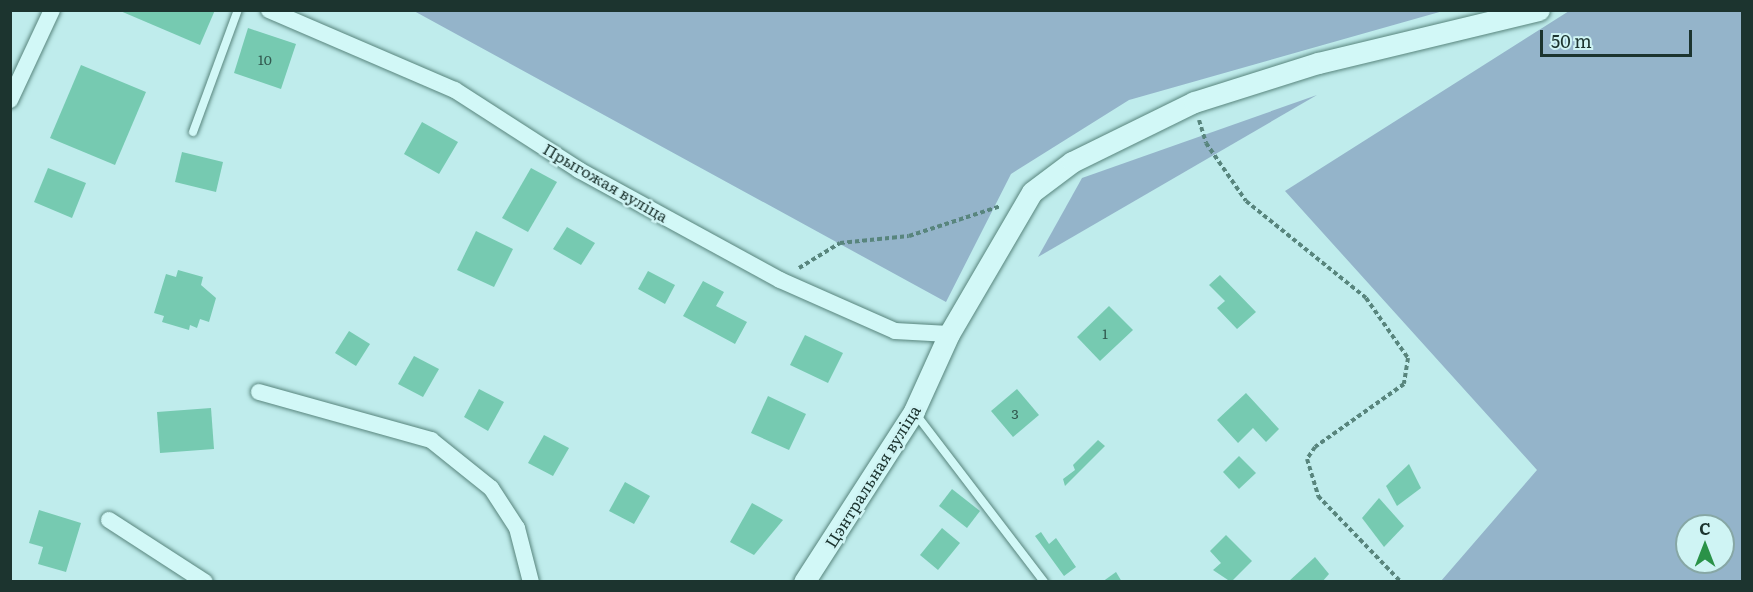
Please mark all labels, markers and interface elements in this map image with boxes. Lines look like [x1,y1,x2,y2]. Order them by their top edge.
scale bar [1543,18,1694,56]
text: 50 m [1551,27,1592,54]
house number: 10 [258,51,272,67]
street label: Прыгожая вуліца [540,138,672,226]
house number: 1 [1102,325,1108,341]
street label: Цэнтральная вуліца [820,401,924,551]
house number: 3 [1011,405,1019,421]
north arrow [1675,514,1735,574]
text: С [1699,516,1711,540]

